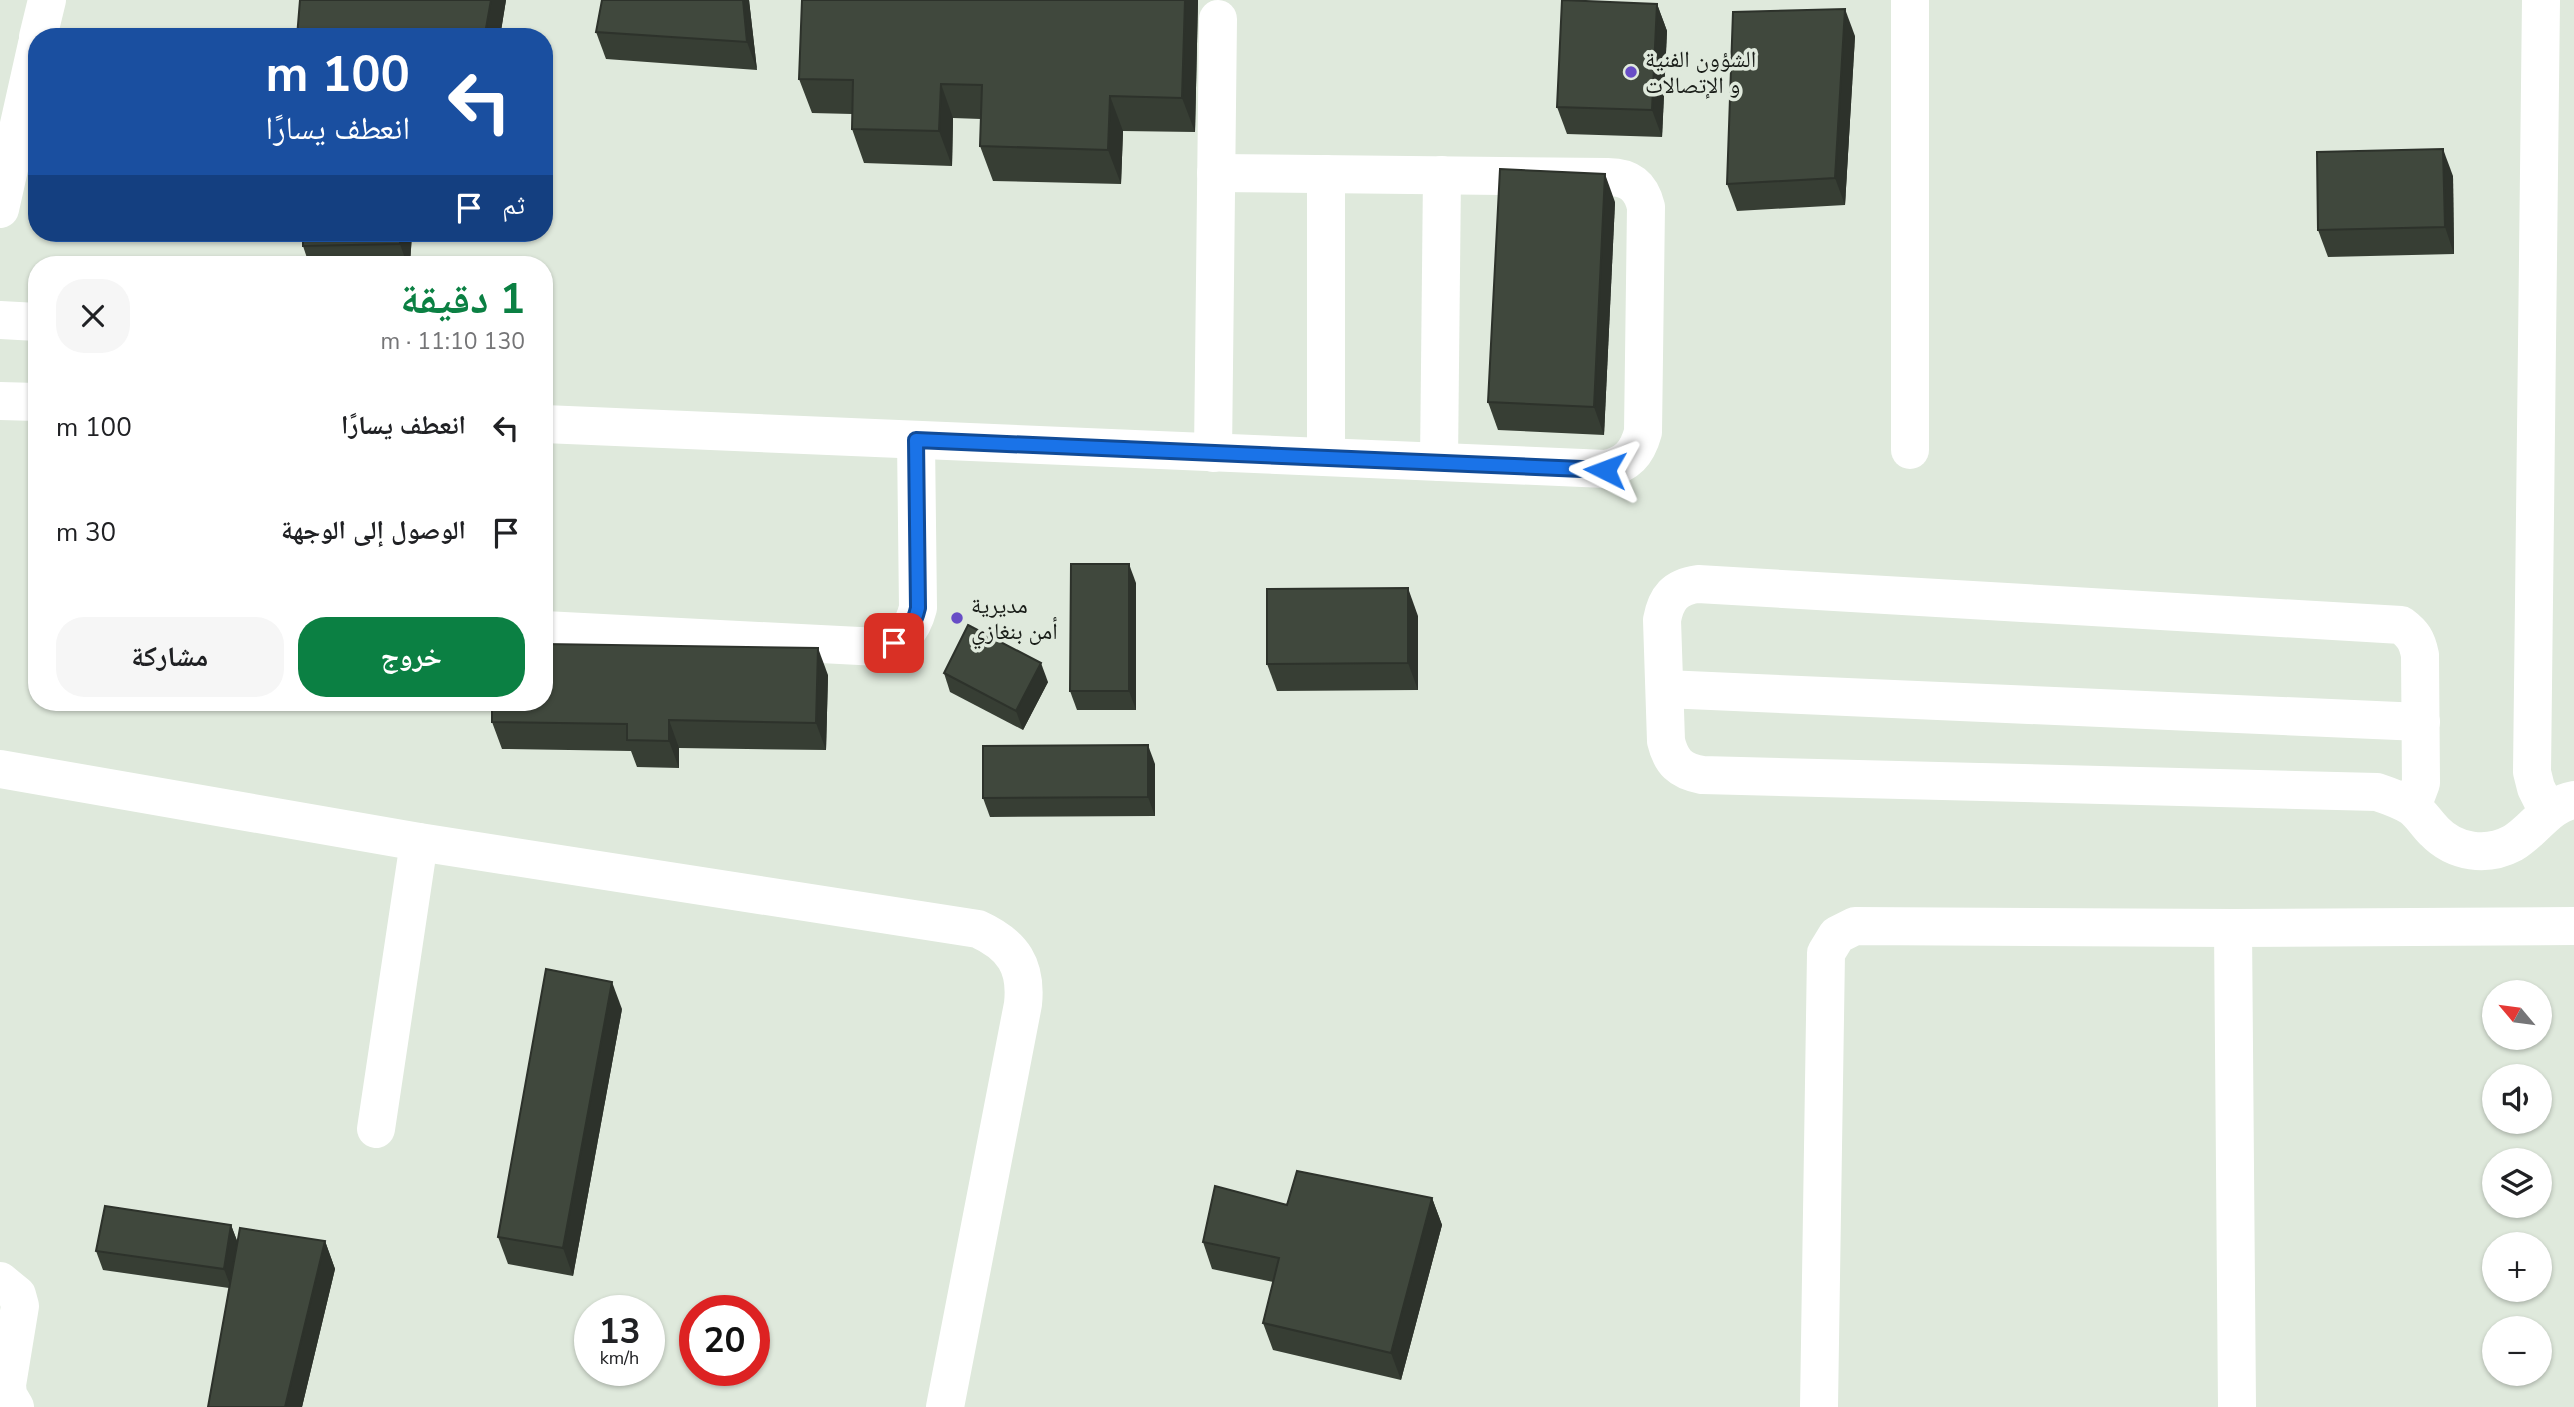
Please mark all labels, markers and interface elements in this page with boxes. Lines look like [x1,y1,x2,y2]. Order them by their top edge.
text: 100 m [266,41,410,108]
place label: الشؤون الفنية و الإتصالات [1645,44,1756,101]
icon: left [434,56,525,147]
marker: الشؤون الفنية و الإتصالات [1623,64,1639,80]
text: انعطف يسارًا [266,107,410,150]
text: ثم [502,188,525,223]
icon: arrive [450,189,488,227]
text: 1 دقيقة [400,271,525,328]
button: close [56,279,130,353]
text: 130 m · 11:10 [380,326,525,357]
text: انعطف يسارًا [341,408,466,443]
icon: left [487,409,525,447]
text: 100 m [56,410,132,445]
position arrow [1568,433,1642,507]
text: الوصول إلى الوجهة [281,513,466,548]
icon: arrive [487,514,525,552]
text: 30 m [56,515,116,550]
place label: مديرية أمن بنغازي [971,590,1058,650]
marker: مديرية أمن بنغازي [949,610,965,626]
pin [864,613,924,673]
button: مشاركة [56,617,284,697]
button: خروج [298,617,525,697]
icon: arrive [875,624,913,662]
north arrow [2482,980,2552,1050]
map controls [2482,980,2552,1386]
button: sound [2482,1064,2552,1134]
button: layers [2482,1148,2552,1218]
button: + [2482,1232,2552,1302]
speed limit sign: 20 [679,1295,770,1386]
text: 13 [598,1308,641,1355]
button: − [2482,1316,2552,1386]
text: km/h [600,1346,639,1370]

